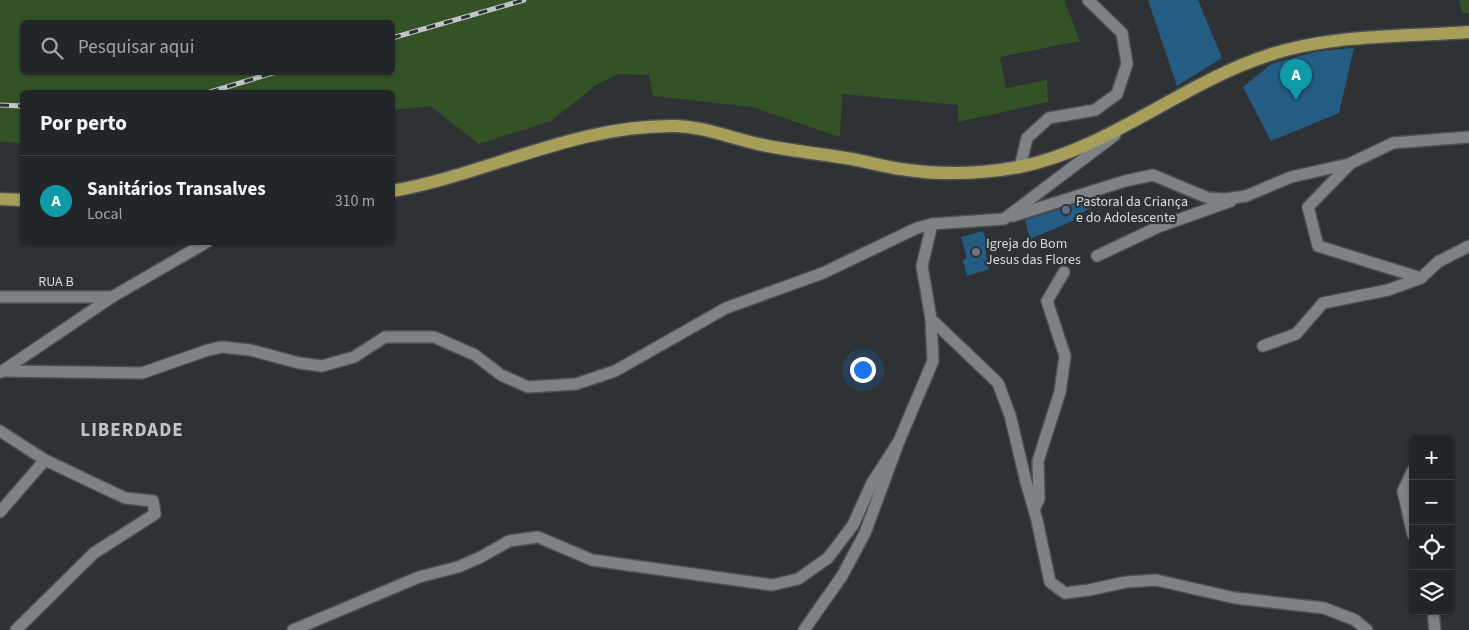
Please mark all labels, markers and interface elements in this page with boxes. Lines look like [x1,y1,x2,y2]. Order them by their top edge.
search box [20,20,395,75]
icon: search [38,34,66,62]
text: Pesquisar aqui [78,34,194,61]
pin: A [1280,59,1312,100]
text: Por perto [40,108,127,138]
text: Sanitários Transalves [87,176,266,203]
text: A [51,190,61,212]
text: 310 m [335,190,375,212]
place label: Pastoral da Criança e do Adolescente [1076,192,1188,228]
text: Local [87,203,123,225]
marker: Pastoral da Criança e do Adolescente [1060,204,1072,216]
place label: Igreja do Bom Jesus das Flores [986,234,1081,270]
marker: Igreja do Bom Jesus das Flores [970,246,982,258]
street label: RUA B [38,272,74,292]
your location [850,357,876,383]
district label: LIBERDADE [80,417,184,444]
map controls [1409,435,1454,615]
button: + [1409,435,1454,480]
button: − [1409,480,1454,525]
button: locate [1409,525,1454,570]
button: layers [1409,570,1454,615]

